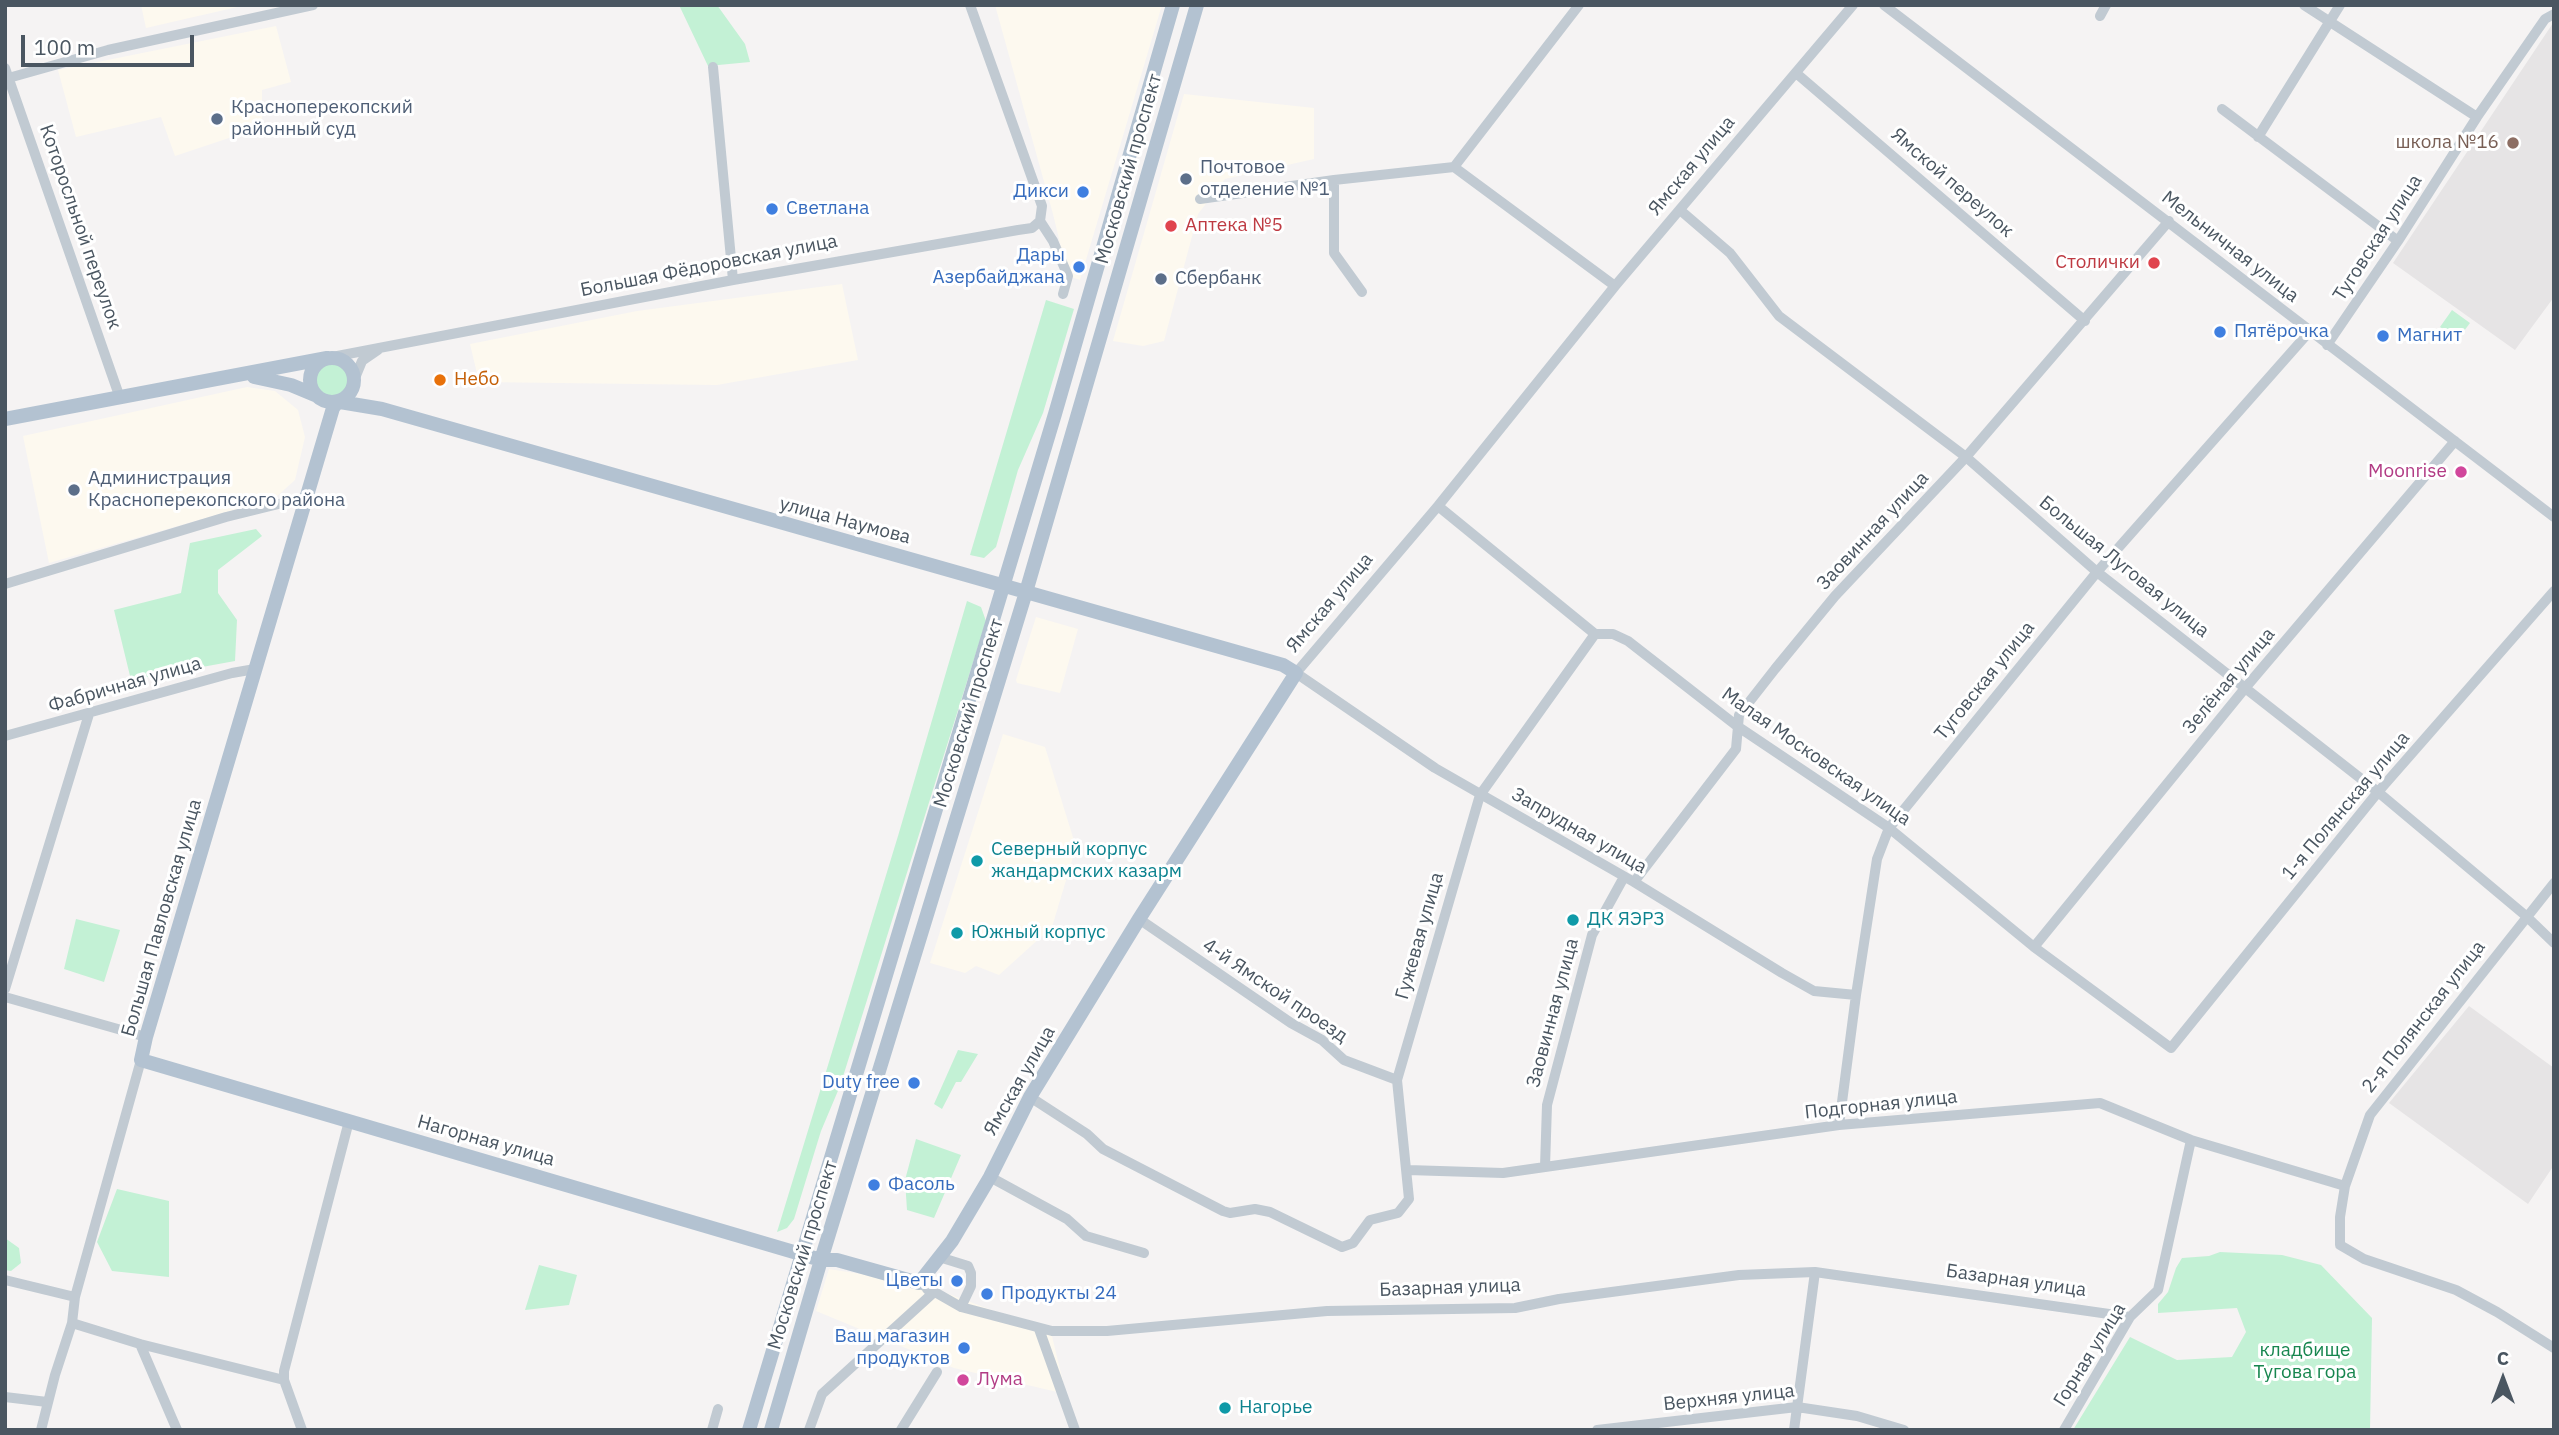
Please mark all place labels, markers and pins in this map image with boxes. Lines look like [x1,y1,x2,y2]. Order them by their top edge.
place label: Красноперекопский районный суд [231,97,413,141]
marker: Красноперекопский районный суд [209,111,225,127]
place label: школа №16 [2395,132,2499,154]
marker: школа №16 [2505,135,2521,151]
place label: Почтовое отделение №1 [1200,157,1330,201]
marker: Почтовое отделение №1 [1178,171,1194,187]
place label: Дикси [1013,181,1069,203]
marker: Дикси [1075,184,1091,200]
place label: Светлана [786,198,869,220]
marker: Светлана [764,201,780,217]
place label: Аптека №5 [1185,215,1283,237]
marker: Аптека №5 [1163,218,1179,234]
place label: Дары Азербайджана [932,245,1065,289]
place label: Столички [2055,252,2140,274]
marker: Столички [2146,255,2162,271]
marker: Дары Азербайджана [1071,259,1087,275]
place label: Сбербанк [1175,268,1262,290]
marker: Сбербанк [1153,271,1169,287]
place label: Пятёрочка [2234,321,2329,343]
marker: Пятёрочка [2212,324,2228,340]
place label: Магнит [2397,325,2462,347]
marker: Магнит [2375,328,2391,344]
place label: Небо [454,369,499,391]
marker: Небо [432,372,448,388]
place label: Moonrise [2368,461,2447,483]
marker: Moonrise [2453,464,2469,480]
place label: Администрация Красноперекопского района [88,468,345,512]
marker: Администрация Красноперекопского района [66,482,82,498]
place label: Северный корпус жандармских казарм [991,839,1182,883]
marker: Северный корпус жандармских казарм [969,853,985,869]
place label: ДК ЯЭРЗ [1587,909,1665,931]
marker: ДК ЯЭРЗ [1565,912,1581,928]
place label: Южный корпус [971,922,1106,944]
marker: Южный корпус [949,925,965,941]
place label: Duty free [822,1072,900,1094]
marker: Duty free [906,1075,922,1091]
place label: Фасоль [888,1174,955,1196]
marker: Фасоль [866,1177,882,1193]
place label: Цветы [886,1270,943,1292]
marker: Цветы [949,1273,965,1289]
place label: Продукты 24 [1001,1283,1117,1305]
marker: Продукты 24 [979,1286,995,1302]
place label: Ваш магазин продуктов [834,1326,950,1370]
marker: Ваш магазин продуктов [956,1340,972,1356]
place label: Лума [977,1369,1023,1391]
marker: Лума [955,1372,971,1388]
place label: Нагорье [1239,1397,1312,1419]
marker: Нагорье [1217,1400,1233,1416]

